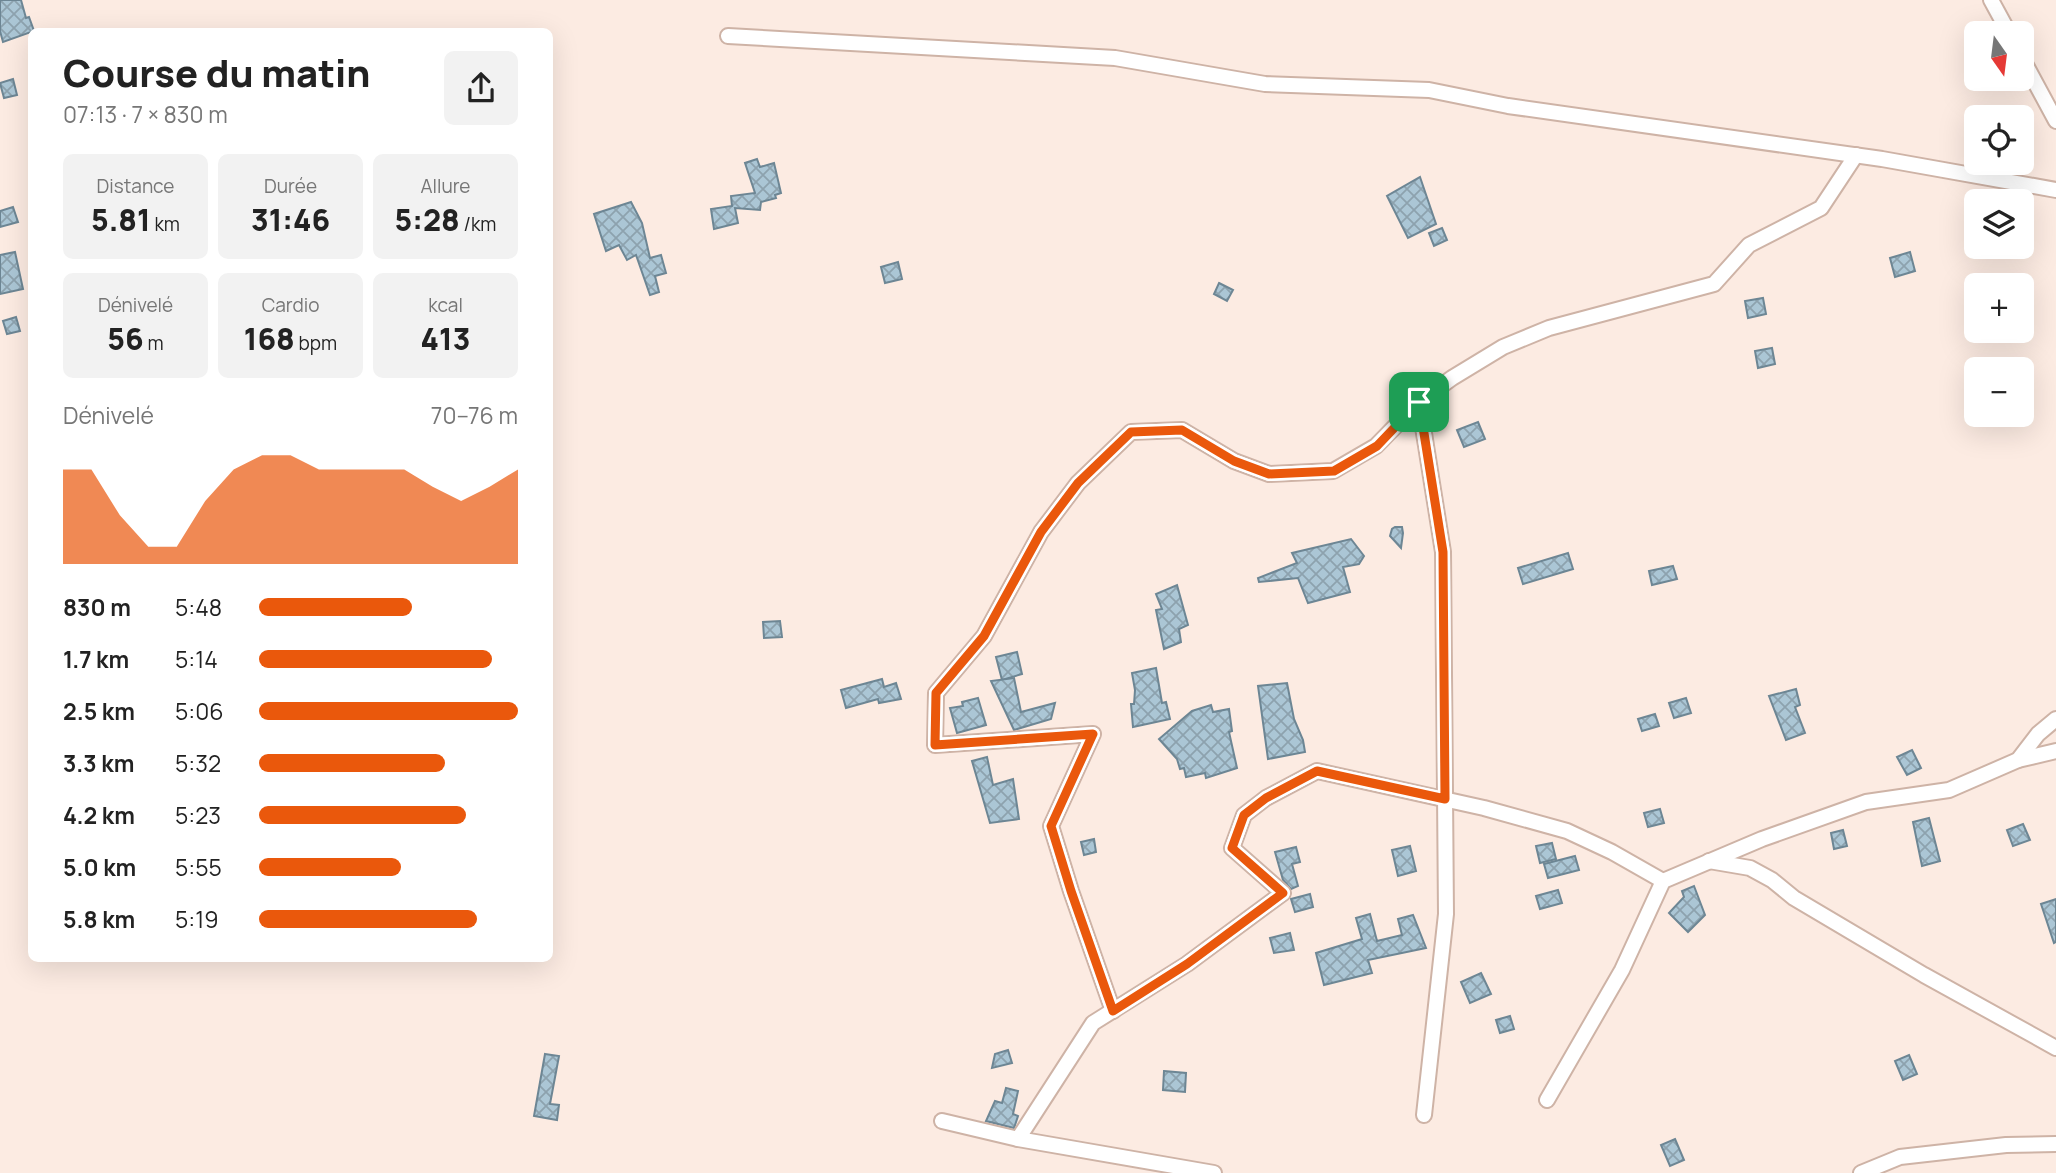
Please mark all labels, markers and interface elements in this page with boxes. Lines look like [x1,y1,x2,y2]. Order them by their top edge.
north arrow [1964,21,2034,91]
map controls [1964,21,2034,427]
text: Course du matin [63,46,371,98]
button: share [444,51,518,125]
text: 07:13 · 7 × 830 m [63,98,228,130]
button: locate [1964,105,2034,175]
text: Distance [97,173,174,199]
text: Durée [264,173,317,199]
text: Allure [421,173,470,199]
button: layers [1964,189,2034,259]
text: 5.81 [91,199,151,240]
text: 31:46 [251,199,330,240]
text: 5:28 [395,199,460,240]
text: km [151,211,180,237]
text: /km [460,211,496,237]
button: + [1964,273,2034,343]
text: Dénivelé [98,292,173,318]
text: Cardio [262,292,319,318]
text: kcal [428,292,463,318]
text: 56 [107,318,144,359]
text: 168 [244,318,295,359]
text: 413 [421,318,470,359]
text: m [144,330,164,356]
text: bpm [295,330,337,356]
button: − [1964,357,2034,427]
pin [1389,372,1449,432]
icon: arrive [1400,383,1438,421]
text: Dénivelé [63,399,154,431]
text: 70–76 m [431,399,518,431]
text: 830 m [63,591,131,623]
text: 5:48 [175,591,222,623]
text: 1.7 km [63,643,129,675]
text: 5:14 [175,643,218,675]
text: 2.5 km [63,695,135,727]
text: 5:06 [175,695,223,727]
text: 3.3 km [63,747,134,779]
text: 5:32 [175,747,221,779]
text: 4.2 km [63,799,135,831]
text: 5:23 [175,799,221,831]
text: 5.0 km [63,851,136,883]
text: 5:55 [175,851,222,883]
text: 5.8 km [63,903,135,935]
text: 5:19 [175,903,218,935]

